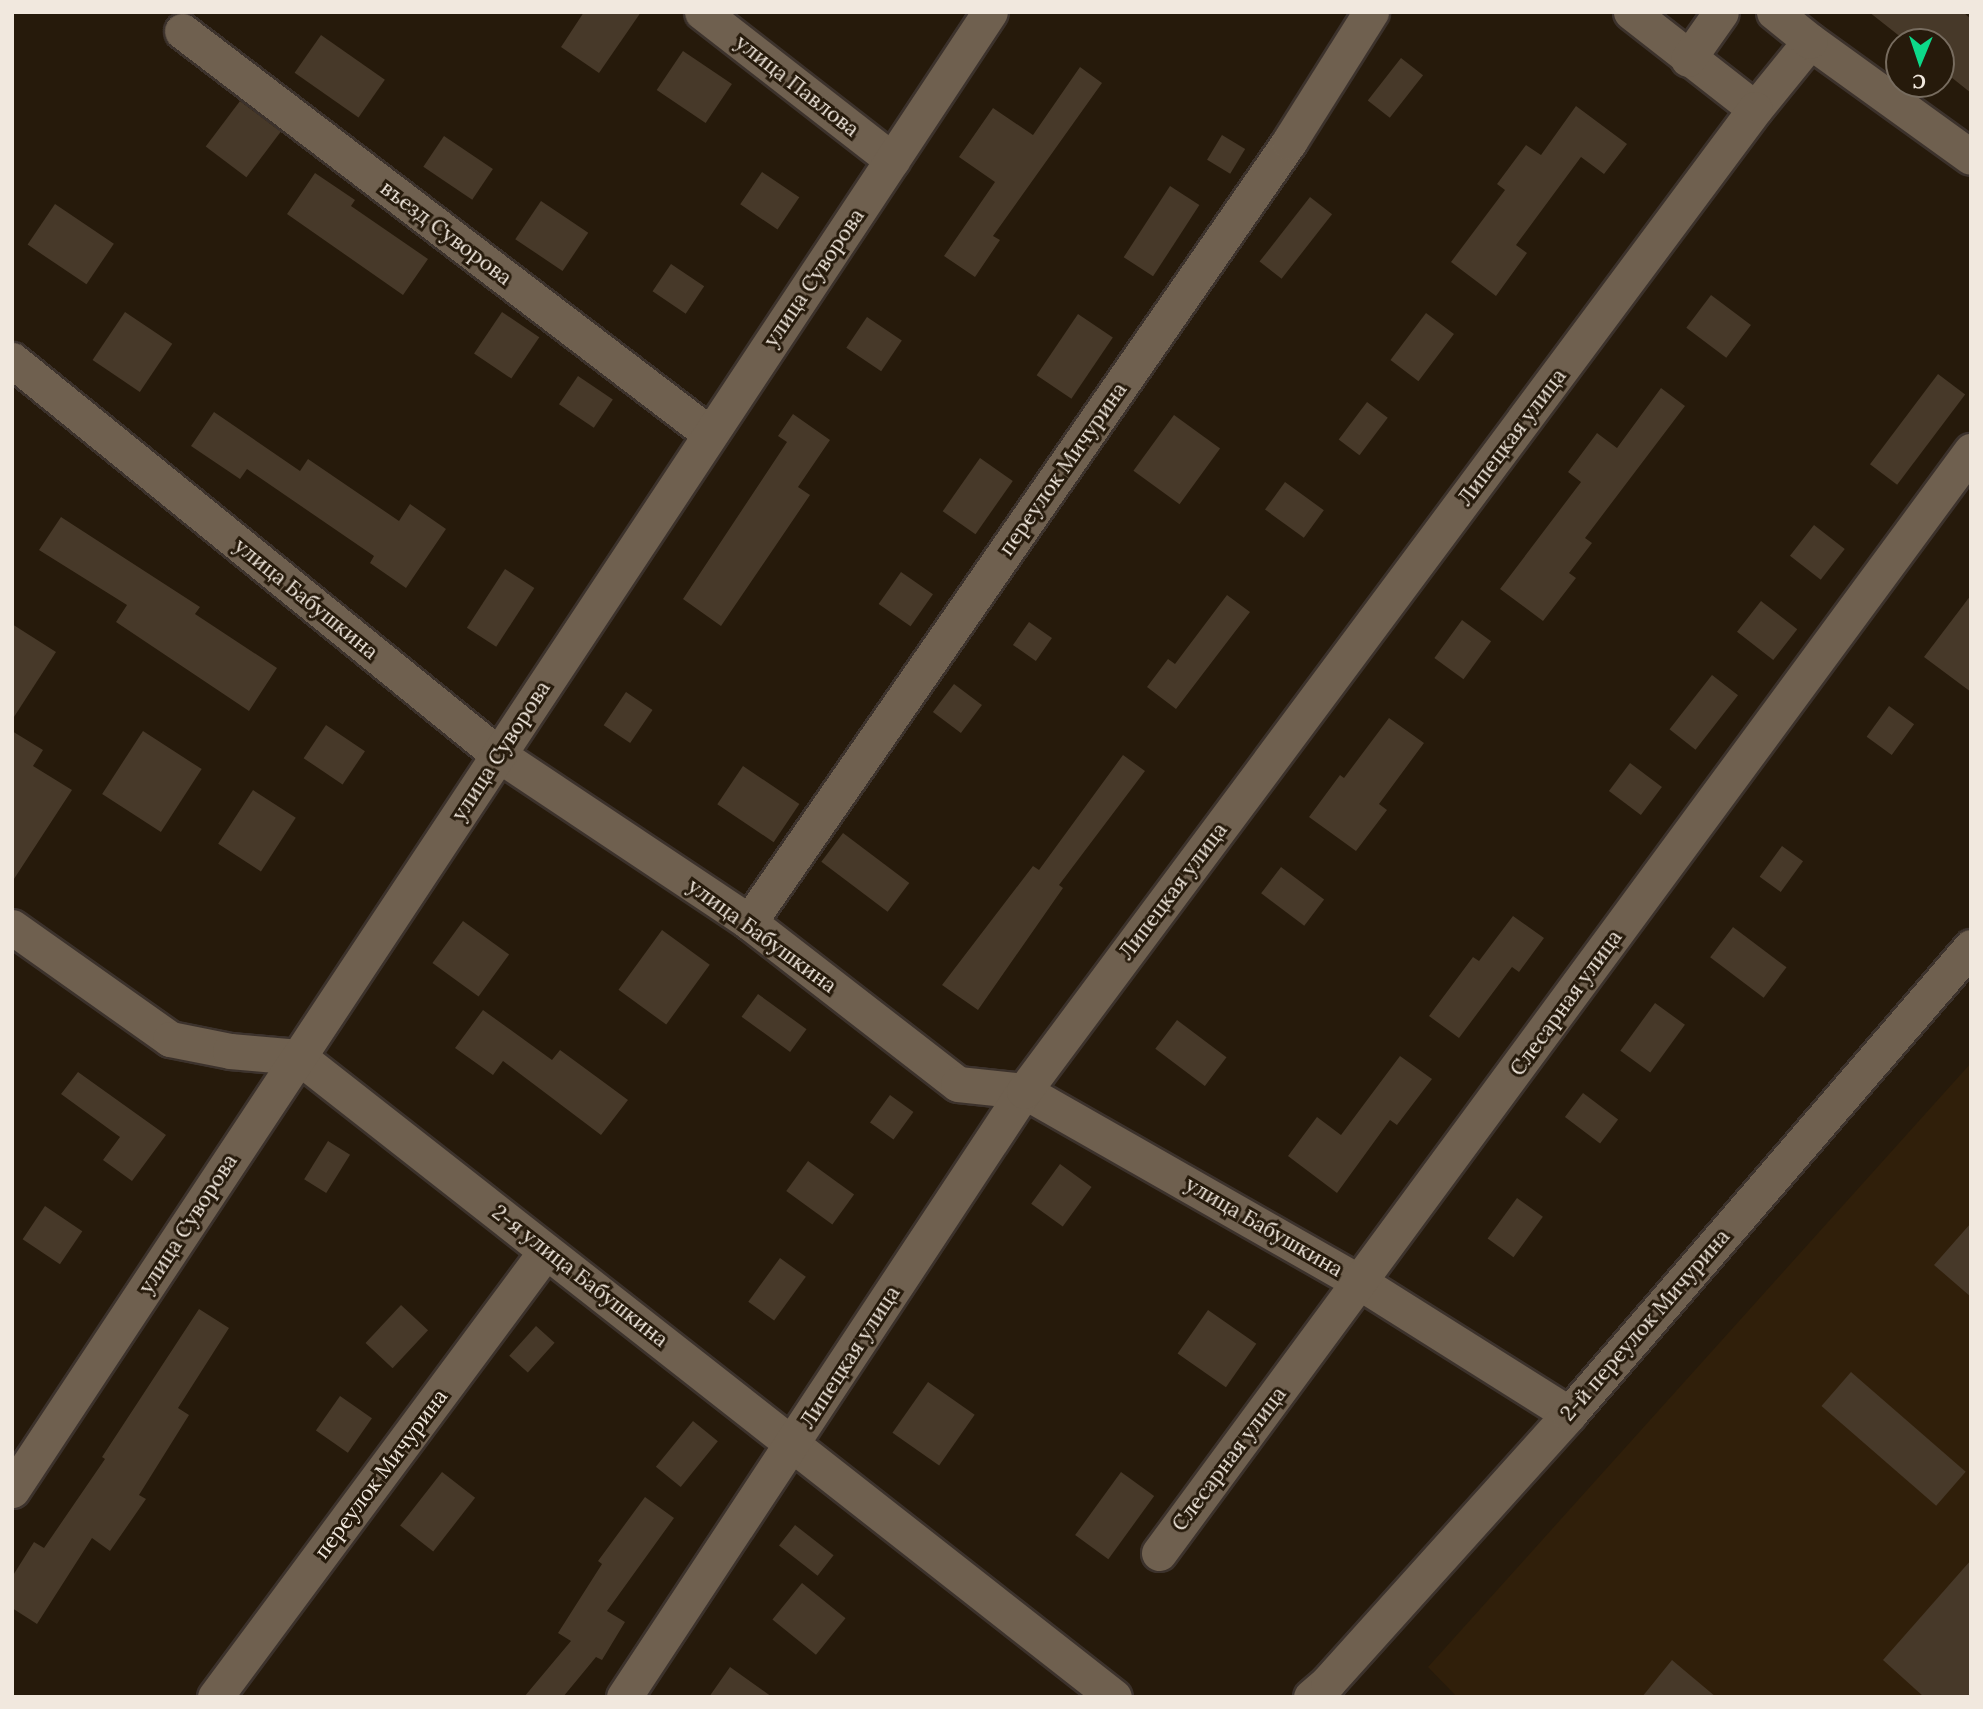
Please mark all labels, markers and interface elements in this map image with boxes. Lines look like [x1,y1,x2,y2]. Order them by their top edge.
north arrow [1885,28,1955,98]
street label: улица Павлова [730,30,864,142]
text: С [1912,70,1926,94]
street label: въезд Суворова [375,175,517,291]
street label: улица Суворова [758,204,870,352]
street label: Липецкая улица [1452,364,1572,510]
street label: переулок Мичурина [994,378,1132,560]
street label: улица Бабушкина [229,533,383,665]
street label: улица Суворова [446,676,556,826]
street label: Липецкая улица [1113,818,1233,964]
street label: улица Бабушкина [683,874,841,998]
street label: Слесарная улица [1505,925,1627,1081]
street label: улица Суворова [133,1149,243,1299]
street label: улица Бабушкина [1181,1172,1347,1282]
street label: 2-я улица Бабушкина [487,1200,673,1352]
street label: 2-й переулок Мичурина [1555,1224,1735,1426]
street label: Липецкая улица [795,1281,905,1433]
street label: Слесарная улица [1167,1382,1291,1536]
street label: переулок Мичурина [309,1384,453,1564]

